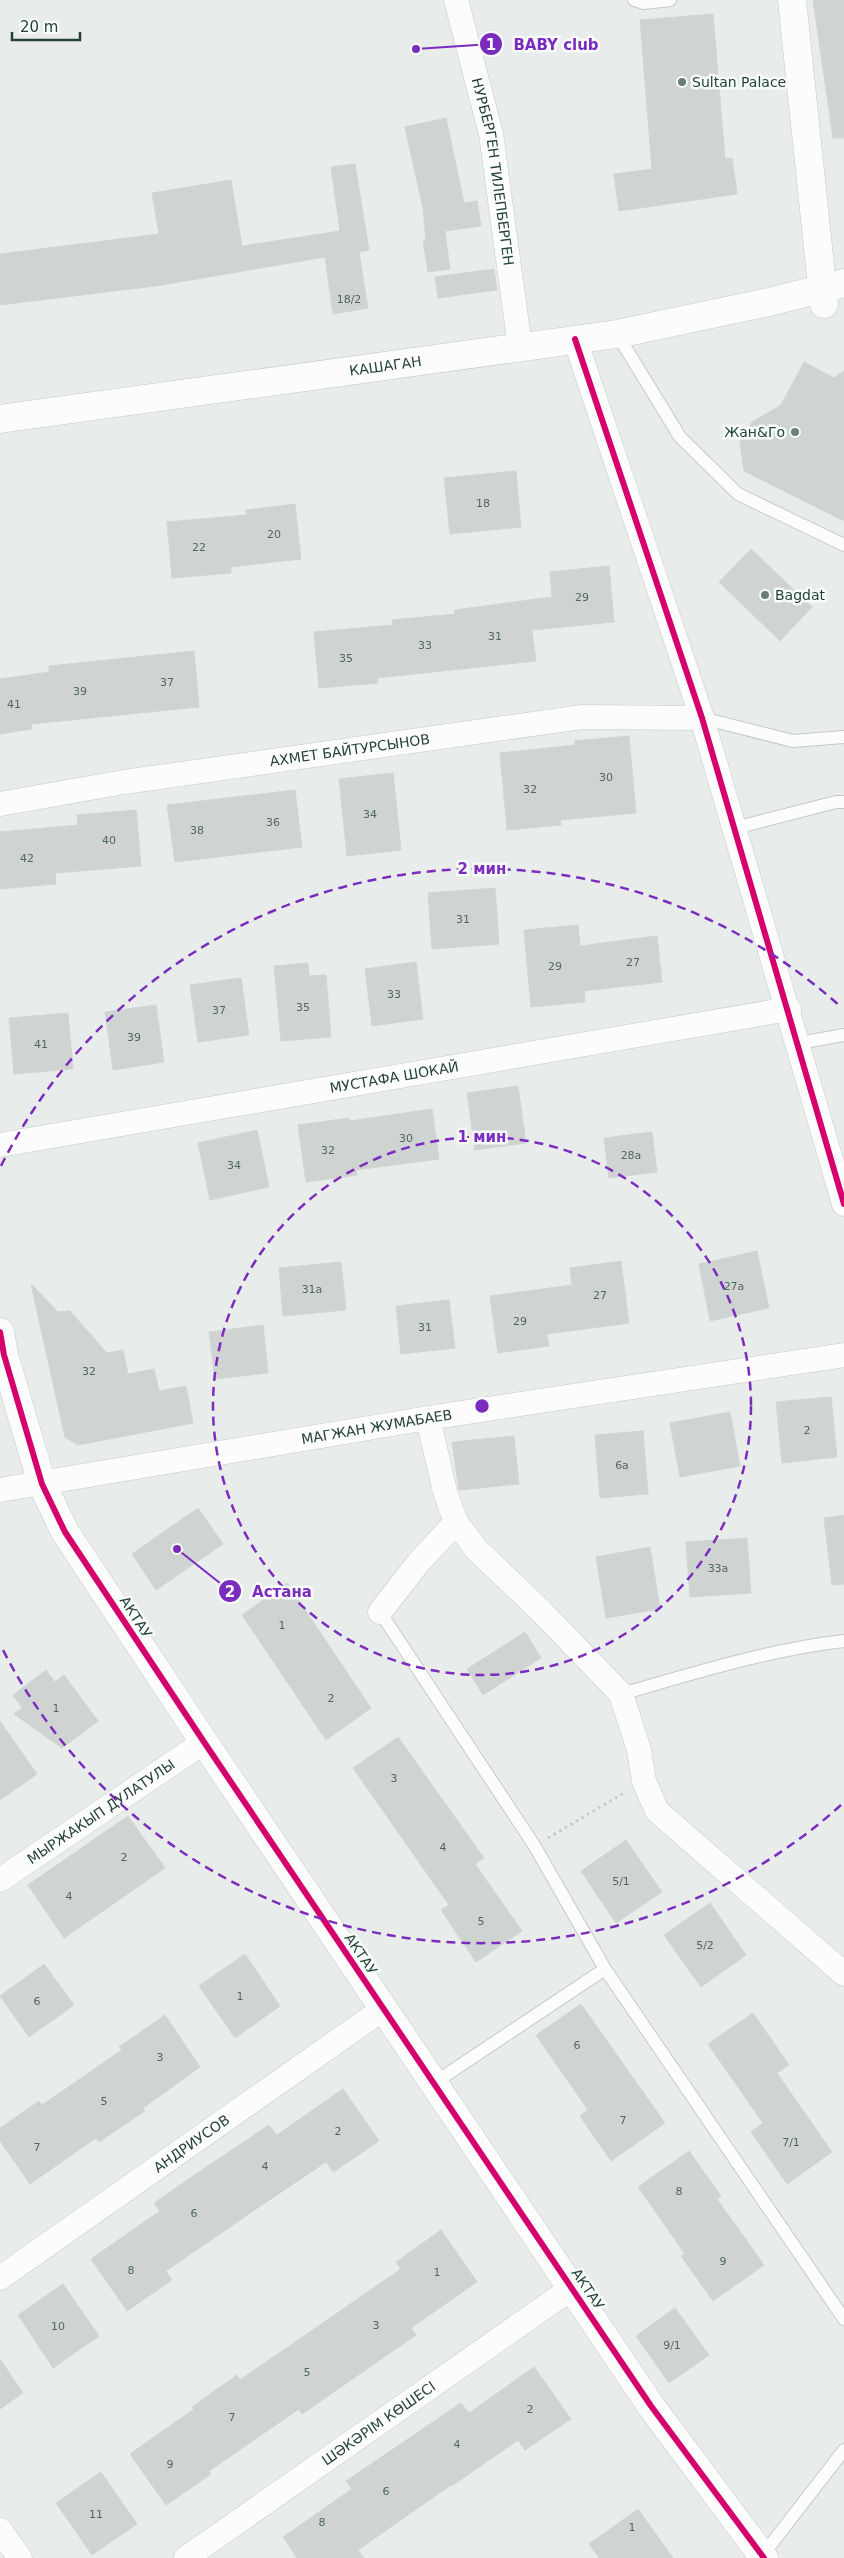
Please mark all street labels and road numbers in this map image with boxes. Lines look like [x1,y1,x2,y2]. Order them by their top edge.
street label: НУРБЕРГЕН ТИЛЕПБЕРГЕН [469,76,517,267]
street label: КАШАГАН [348,353,422,379]
street label: АХМЕТ БАЙТУРСЫНОВ [269,731,431,769]
street label: МУСТАФА ШОКАЙ [328,1057,460,1096]
street label: МАГЖАН ЖУМАБАЕВ [300,1406,453,1447]
street label: АКТАУ [117,1593,156,1641]
street label: МЫРЖАКЫП ДУЛАТУЛЫ [24,1756,178,1867]
street label: АКТАУ [341,1930,381,1978]
street label: АНДРИУСОВ [151,2111,232,2176]
street label: АКТАУ [568,2265,608,2313]
street label: ШӘКӘРІМ КӨШЕСІ [319,2378,438,2469]

